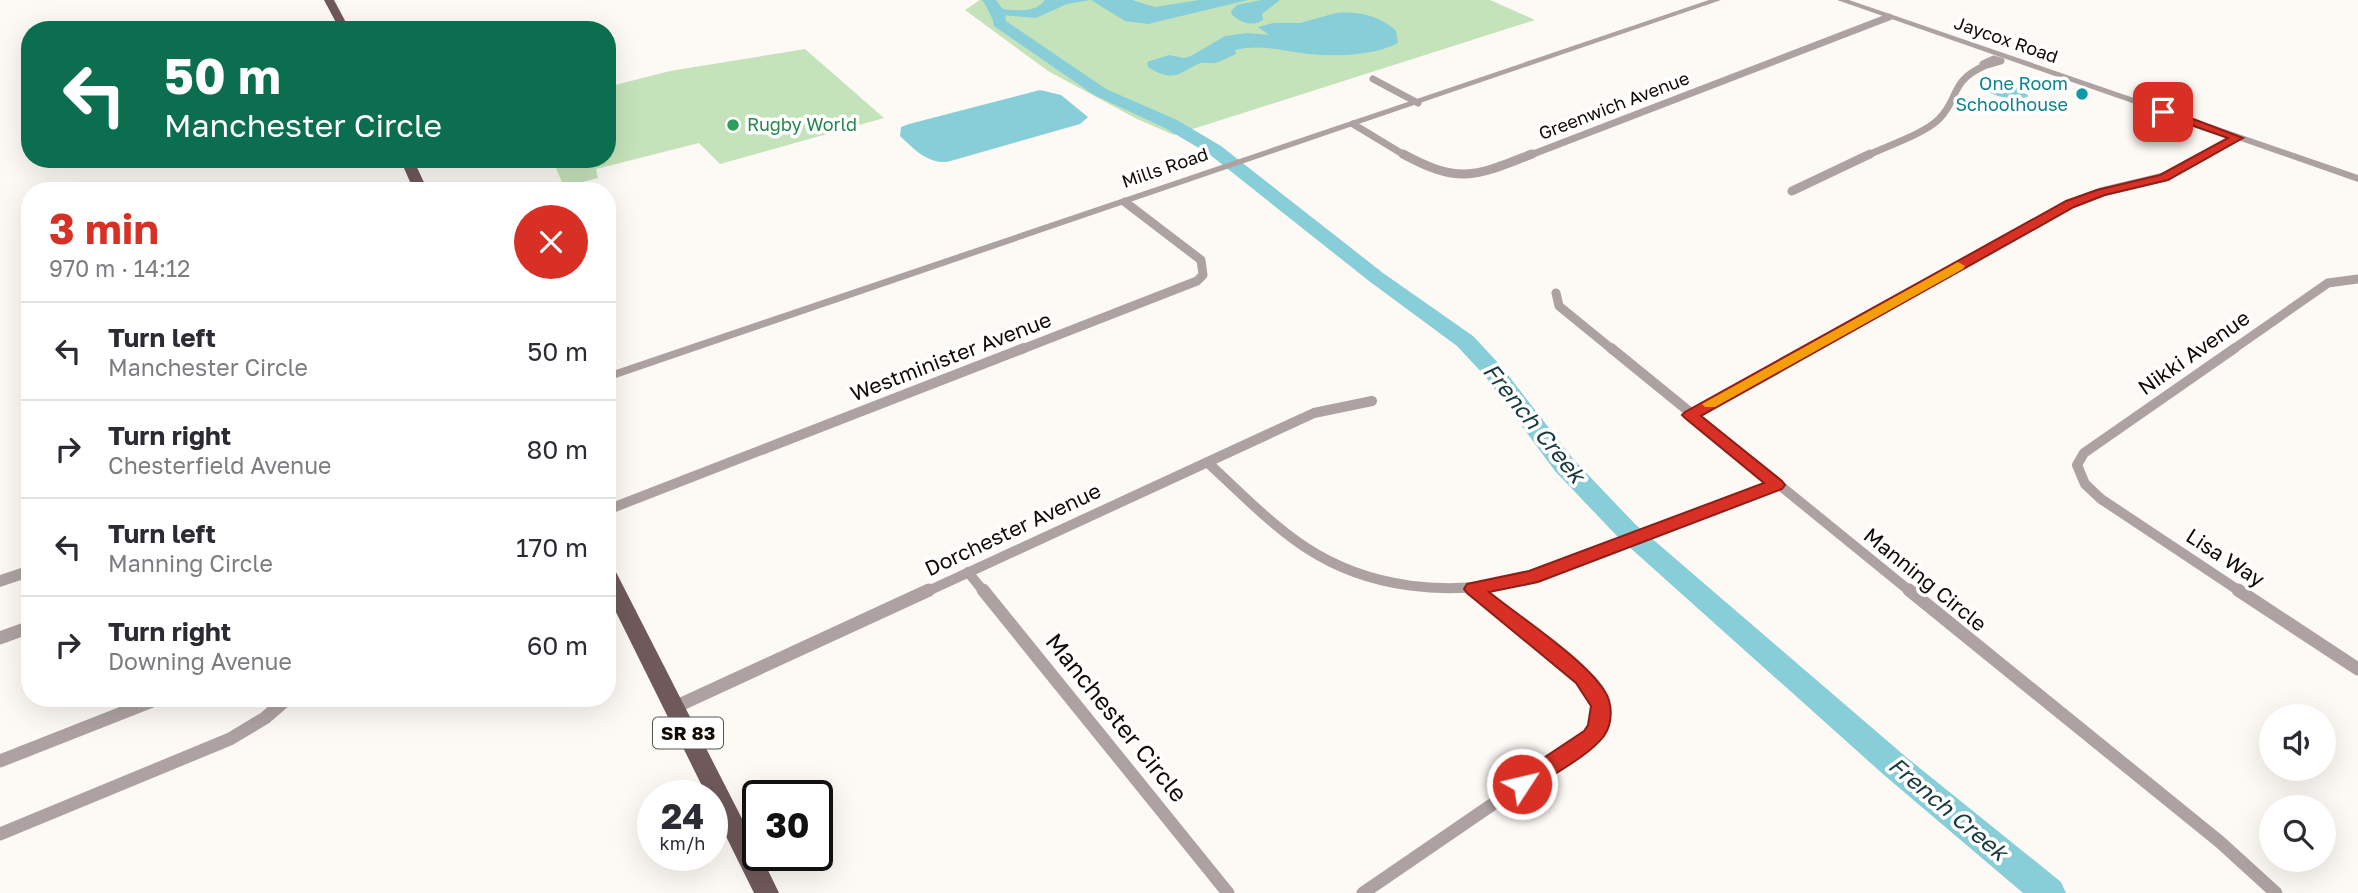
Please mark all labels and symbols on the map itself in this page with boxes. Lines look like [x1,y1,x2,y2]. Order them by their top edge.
street label: Jaycox Road [1952,11,2061,67]
street label: Greenwich Avenue [1535,66,1692,144]
place label: One Room Schoolhouse [1956,72,2068,115]
pin [2133,82,2193,142]
marker: One Room Schoolhouse [2074,86,2090,102]
place label: Rugby World [747,113,857,135]
marker: Rugby World [725,117,741,133]
street label: Mills Road [1119,142,1211,192]
street label: Nikki Avenue [2133,304,2254,400]
street label: Westminister Avenue [847,306,1055,406]
water label: French Creek [1478,357,1593,490]
street label: Dorchester Avenue [920,477,1105,581]
street label: Manning Circle [1859,522,1992,637]
street label: Lisa Way [2181,522,2270,592]
street label: Manchester Circle [1040,627,1194,807]
road number: SR 83 [653,718,723,748]
position arrow [1485,747,1559,821]
water label: French Creek [1884,750,2015,867]
speed limit sign: 30 [742,780,833,871]

